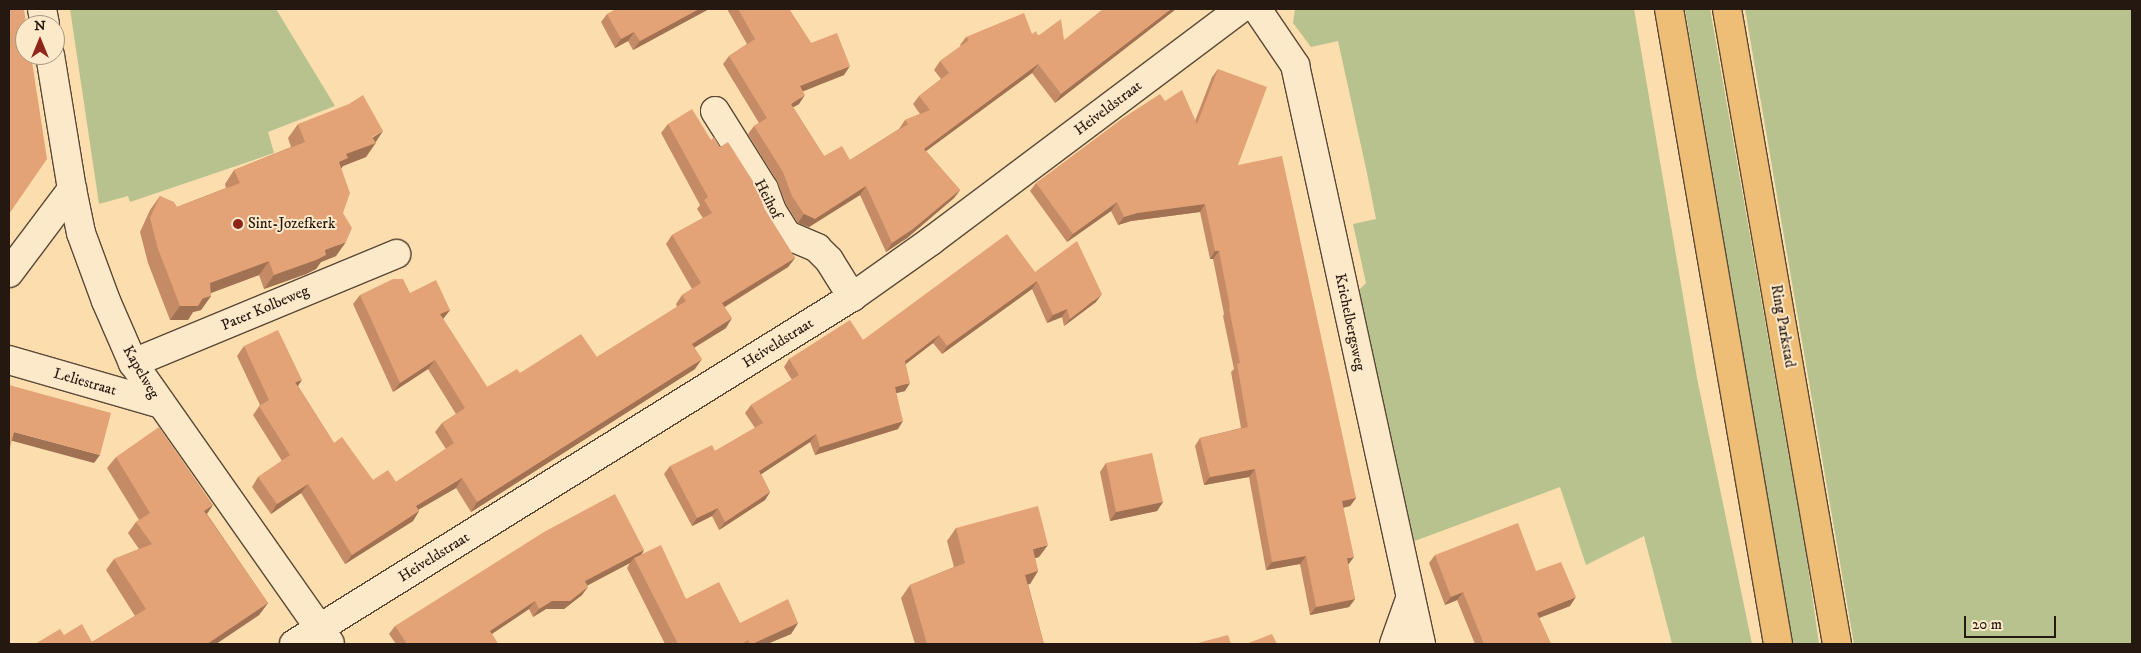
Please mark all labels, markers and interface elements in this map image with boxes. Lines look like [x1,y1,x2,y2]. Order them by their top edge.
north arrow [15,15,65,65]
text: N [34,17,46,35]
street label: Heiveldstraat [1071,77,1145,139]
street label: Heihof [750,176,786,222]
place label: Sint-Jozefkerk [248,215,335,233]
marker: Sint-Jozefkerk [232,218,244,230]
street label: Krichelbergsweg [1331,272,1369,372]
street label: Pater Kolbeweg [219,281,311,335]
street label: Ring Parkstad [1767,283,1799,369]
street label: Heiveldstraat [739,314,817,372]
street label: Kapelweg [119,342,163,402]
street label: Leliestraat [51,364,119,400]
street label: Heiveldstraat [395,528,473,586]
scale bar [1966,606,2058,638]
text: 20 m [1972,615,2002,634]

